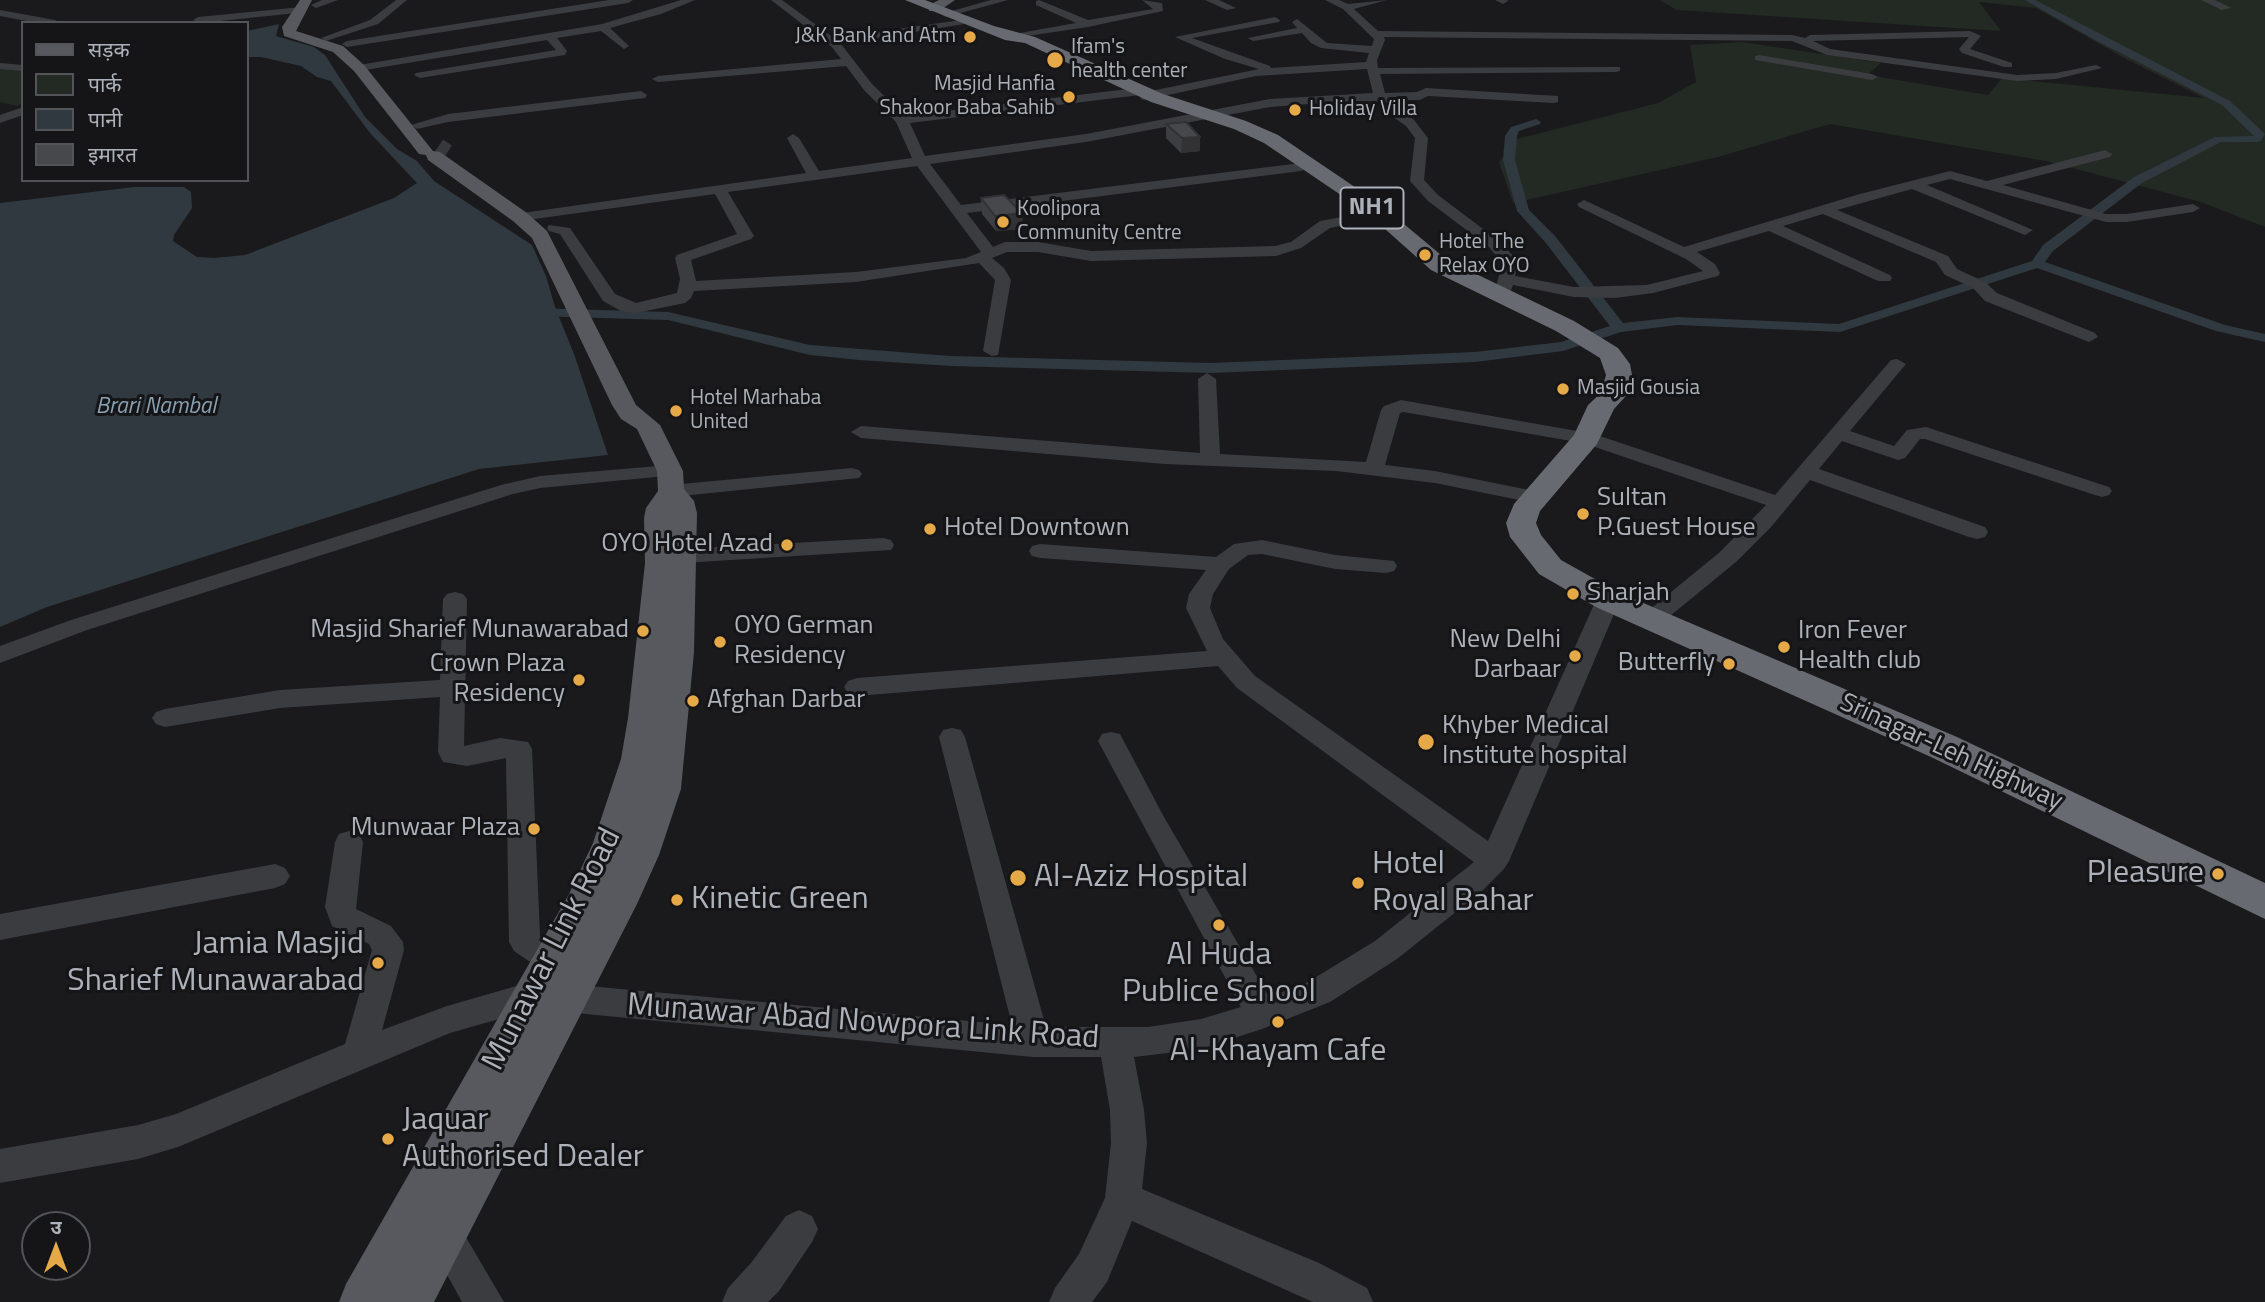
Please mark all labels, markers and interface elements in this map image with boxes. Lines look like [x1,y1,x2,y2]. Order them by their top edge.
legend [21,21,248,182]
place label: J&K Bank and Atm [795,24,956,50]
marker: J&K Bank and Atm [962,29,978,45]
text: सड़क [88,33,130,65]
place label: Ifam's health center [1071,35,1188,85]
marker: Ifam's health center [1045,50,1065,70]
text: पार्क [88,68,122,100]
place label: Masjid Hanfia Shakoor Baba Sahib [880,72,1055,122]
marker: Masjid Hanfia Shakoor Baba Sahib [1061,89,1077,105]
place label: Holiday Villa [1309,97,1417,123]
marker: Holiday Villa [1287,102,1303,118]
text: पानी [88,103,122,135]
text: इमारत [88,138,137,170]
road number: NH1 [1340,188,1404,229]
place label: Koolipora Community Centre [1017,197,1182,247]
marker: Koolipora Community Centre [995,214,1011,230]
place label: Hotel The Relax OYO [1439,230,1530,280]
marker: Hotel The Relax OYO [1417,247,1433,263]
place label: Masjid Gousia [1577,376,1700,402]
marker: Masjid Gousia [1555,381,1571,397]
place label: Hotel Marhaba United [690,386,821,436]
water label: Brari Nambal [96,393,216,421]
marker: Hotel Marhaba United [668,403,684,419]
place label: Sultan P.Guest House [1597,483,1756,544]
marker: Sultan P.Guest House [1575,506,1591,522]
place label: Hotel Downtown [944,513,1130,545]
marker: Hotel Downtown [922,521,938,537]
place label: OYO Hotel Azad [601,529,773,561]
marker: OYO Hotel Azad [779,537,795,553]
place label: Sharjah [1587,578,1670,610]
marker: Sharjah [1565,586,1581,602]
place label: OYO German Residency [734,611,873,672]
place label: Masjid Sharief Munawarabad [310,615,629,647]
place label: Iron Fever Health club [1798,616,1921,678]
marker: Masjid Sharief Munawarabad [635,623,651,639]
place label: New Delhi Darbaar [1449,625,1561,686]
marker: OYO German Residency [712,634,728,650]
marker: Iron Fever Health club [1776,639,1792,655]
marker: New Delhi Darbaar [1567,648,1583,664]
place label: Butterfly [1618,648,1715,680]
place label: Crown Plaza Residency [430,649,565,710]
marker: Butterfly [1721,656,1737,672]
marker: Crown Plaza Residency [571,672,587,688]
place label: Afghan Darbar [707,685,865,717]
street label: Srinagar-Leh Highway [1835,688,2067,818]
marker: Afghan Darbar [685,693,701,709]
place label: Khyber Medical Institute hospital [1442,711,1628,772]
marker: Khyber Medical Institute hospital [1416,732,1436,752]
place label: Munwaar Plaza [351,813,520,845]
marker: Munwaar Plaza [526,821,542,837]
street label: Munawar Link Road [475,823,631,1077]
place label: Hotel Royal Bahar [1372,846,1534,921]
place label: Pleasure [2087,855,2204,893]
place label: Al-Aziz Hospital [1034,859,1248,897]
marker: Pleasure [2210,866,2226,882]
marker: Al-Aziz Hospital [1008,868,1028,888]
marker: Hotel Royal Bahar [1350,875,1366,891]
place label: Kinetic Green [691,881,869,919]
marker: Kinetic Green [669,892,685,908]
marker: Al Huda Publice School [1211,917,1227,933]
place label: Jamia Masjid Sharief Munawarabad [67,926,364,1001]
place label: Al Huda Publice School [1122,937,1316,1012]
marker: Jamia Masjid Sharief Munawarabad [370,955,386,971]
street label: Munawar Abad Nowpora Link Road [626,987,1100,1059]
marker: Al-Khayam Cafe [1270,1014,1286,1030]
place label: Al-Khayam Cafe [1170,1033,1386,1071]
place label: Jaquar Authorised Dealer [402,1102,644,1177]
marker: Jaquar Authorised Dealer [380,1131,396,1147]
north arrow [21,1211,91,1281]
text: उ [50,1212,62,1241]

